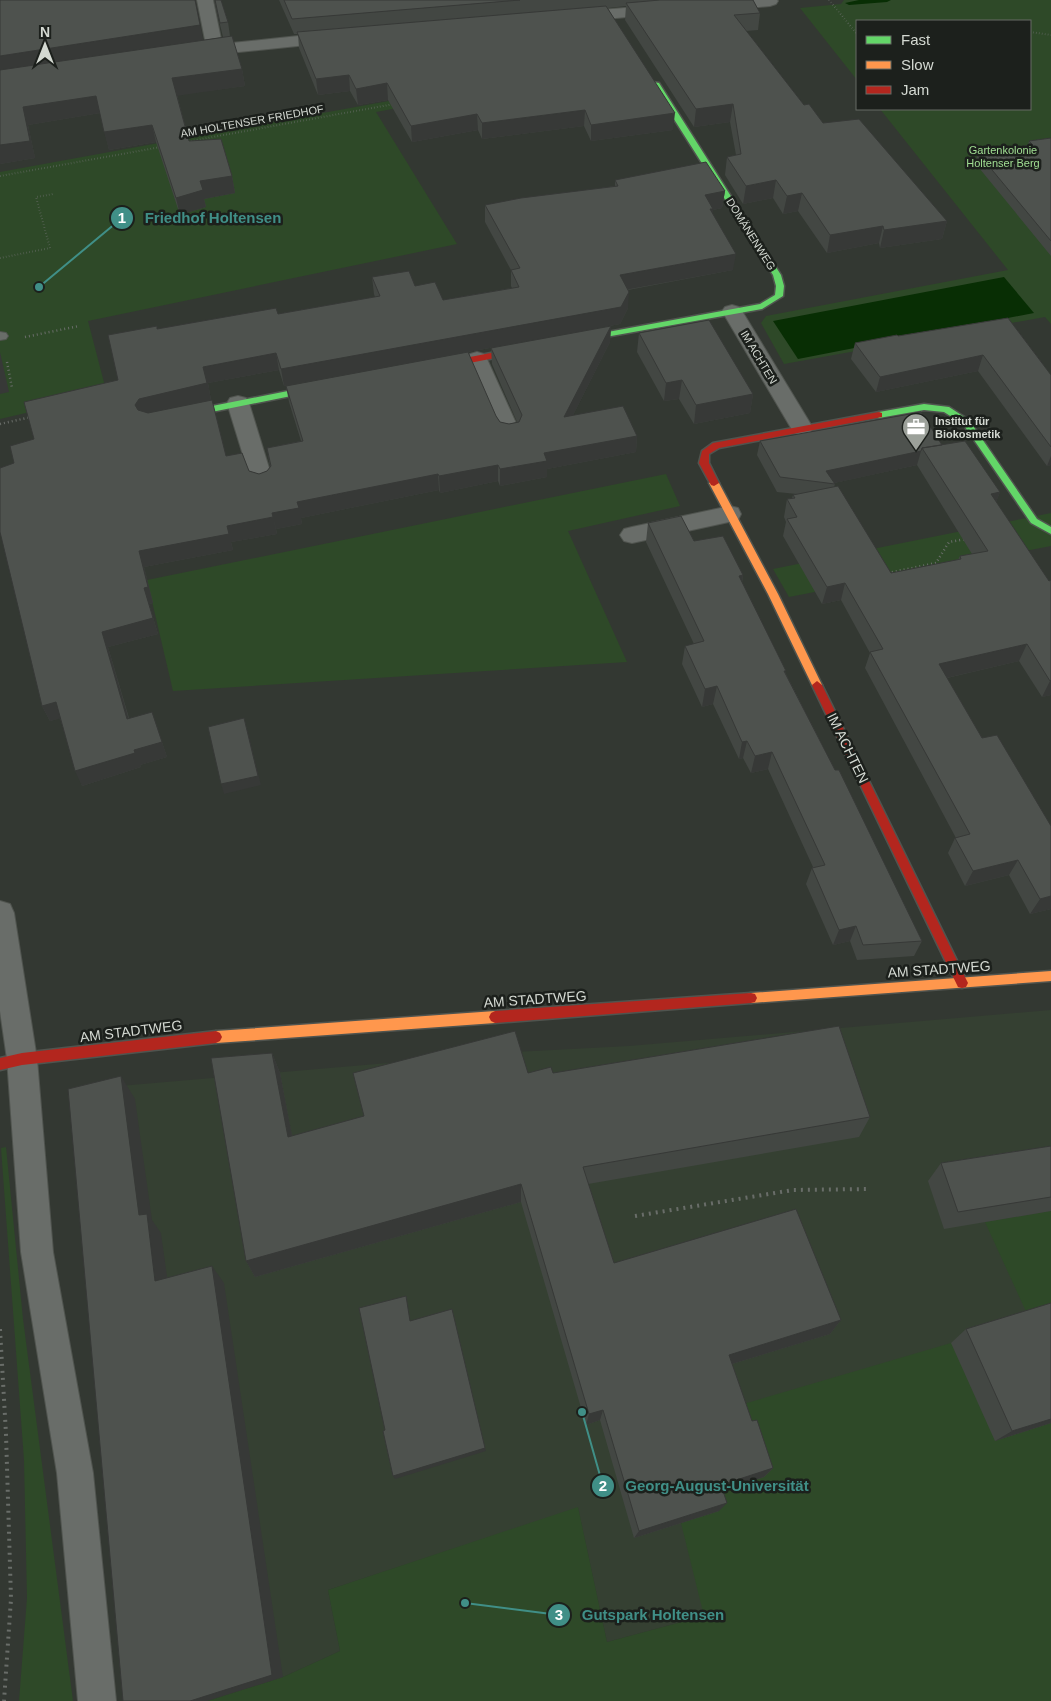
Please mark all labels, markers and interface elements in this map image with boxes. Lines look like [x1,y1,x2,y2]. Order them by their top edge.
north arrow [20,20,70,70]
legend [856,20,1031,110]
text: N [40,24,50,40]
text: Fast [901,31,931,48]
text: Slow [901,56,934,73]
text: Jam [901,81,929,98]
street label: AM HOLTENSER FRIEDHOF [179,102,325,140]
park label: Gartenkolonie Holtenser Berg [966,144,1040,169]
street label: DOMÄNENWEG [724,196,778,272]
callout: Friedhof Holtensen [110,203,292,233]
text: 1 [118,209,126,226]
text: Friedhof Holtensen [145,209,281,226]
street label: IM ACHTEN [738,328,780,386]
office icon: Institut für Biokosmetik [901,412,931,451]
place label: Institut für Biokosmetik [935,415,1001,440]
street label: IM ACHTEN [824,710,872,786]
street label: AM STADTWEG [887,957,991,981]
street label: AM STADTWEG [483,987,587,1011]
street label: AM STADTWEG [79,1017,183,1045]
callout: Georg-August-Universität [590,1471,818,1501]
text: 2 [599,1477,607,1494]
text: Georg-August-Universität [625,1477,809,1494]
callout: Gutspark Holtensen [547,1600,734,1630]
text: 3 [555,1606,563,1623]
text: Gutspark Holtensen [582,1606,724,1623]

